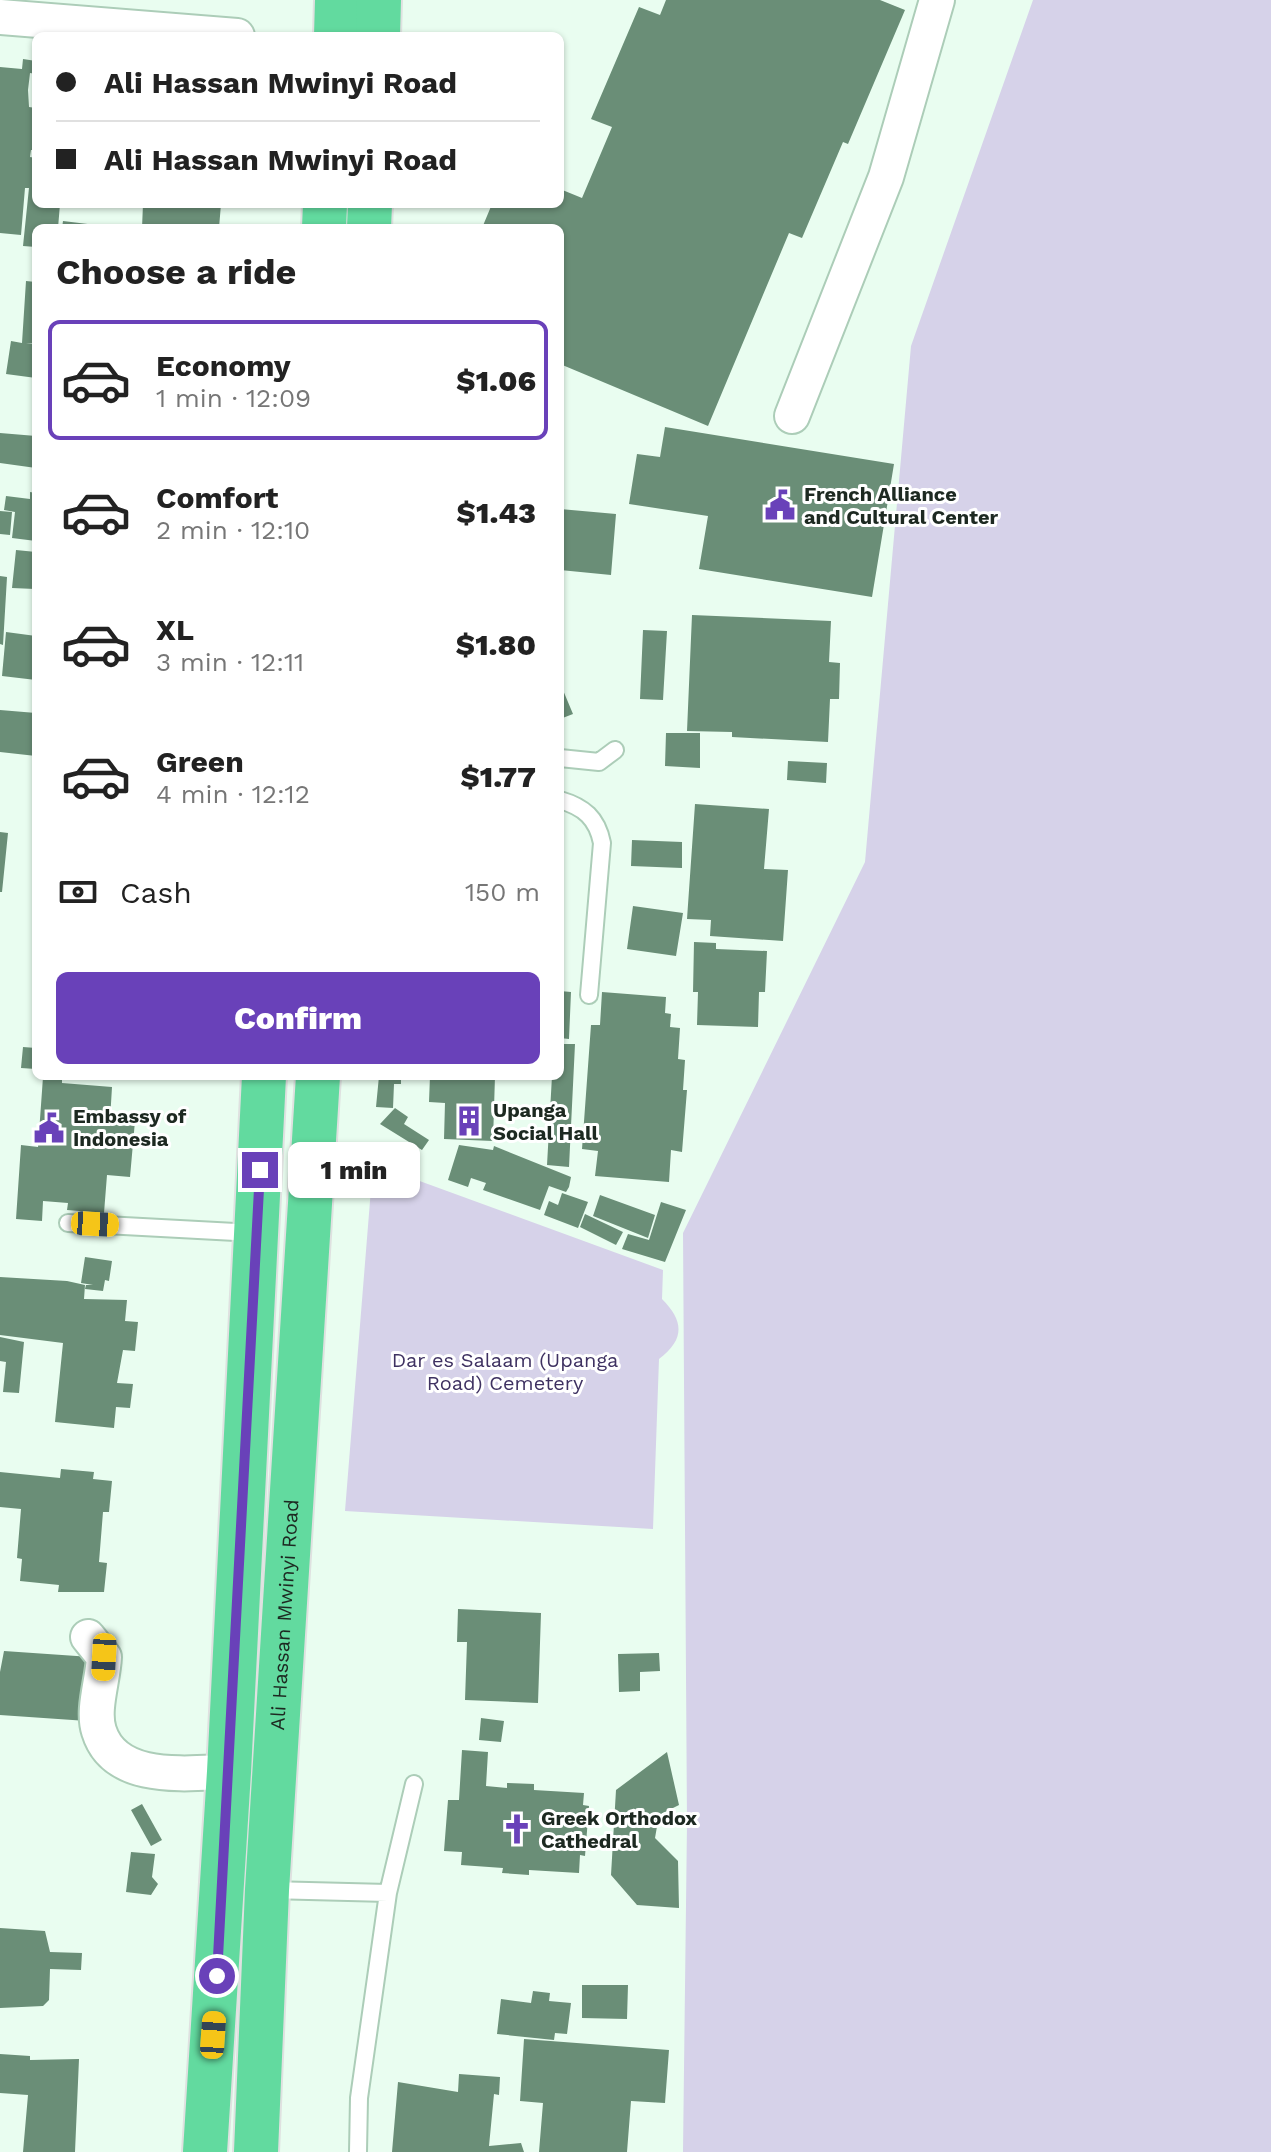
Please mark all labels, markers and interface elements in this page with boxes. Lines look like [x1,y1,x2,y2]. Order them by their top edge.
text: Ali Hassan Mwinyi Road [104,65,457,100]
text: Ali Hassan Mwinyi Road [104,142,457,177]
text: Choose a ride [56,251,296,293]
icon: car [60,344,132,416]
text: Economy [156,348,291,383]
text: $1.06 [456,363,536,398]
text: 1 min · 12:09 [156,383,311,413]
icon: car [60,476,132,548]
text: Comfort [156,480,278,515]
place label: French Alliance and Cultural Center [804,482,998,529]
public building icon: French Alliance and Cultural Center [763,488,797,522]
text: $1.43 [457,495,536,530]
text: 2 min · 12:10 [156,515,310,545]
icon: car [60,608,132,680]
text: XL [156,612,194,647]
text: $1.80 [456,627,536,662]
text: 3 min · 12:11 [156,647,304,677]
icon: car [60,740,132,812]
text: Green [156,744,244,779]
text: $1.77 [460,759,536,794]
text: 4 min · 12:12 [156,779,310,809]
icon: cash [56,870,100,914]
text: Cash [120,875,192,910]
text: 150 m [465,877,540,907]
button: Confirm [56,972,540,1064]
place label: Upanga Social Hall [493,1098,599,1145]
place label: Embassy of Indonesia [73,1104,187,1151]
building icon: Upanga Social Hall [452,1104,486,1138]
public building icon: Embassy of Indonesia [32,1111,66,1145]
callout: 1 min [288,1142,420,1198]
route end [242,1152,278,1188]
text: 1 min [321,1155,387,1185]
car [70,1211,120,1237]
park label: Dar es Salaam (Upanga Road) Cemetery [392,1348,618,1395]
street label: Ali Hassan Mwinyi Road [265,1498,303,1731]
car [91,1632,117,1682]
place label: Greek Orthodox Cathedral [541,1806,697,1853]
church icon: Greek Orthodox Cathedral [500,1812,534,1846]
route start [199,1958,235,1994]
car [199,2010,227,2060]

